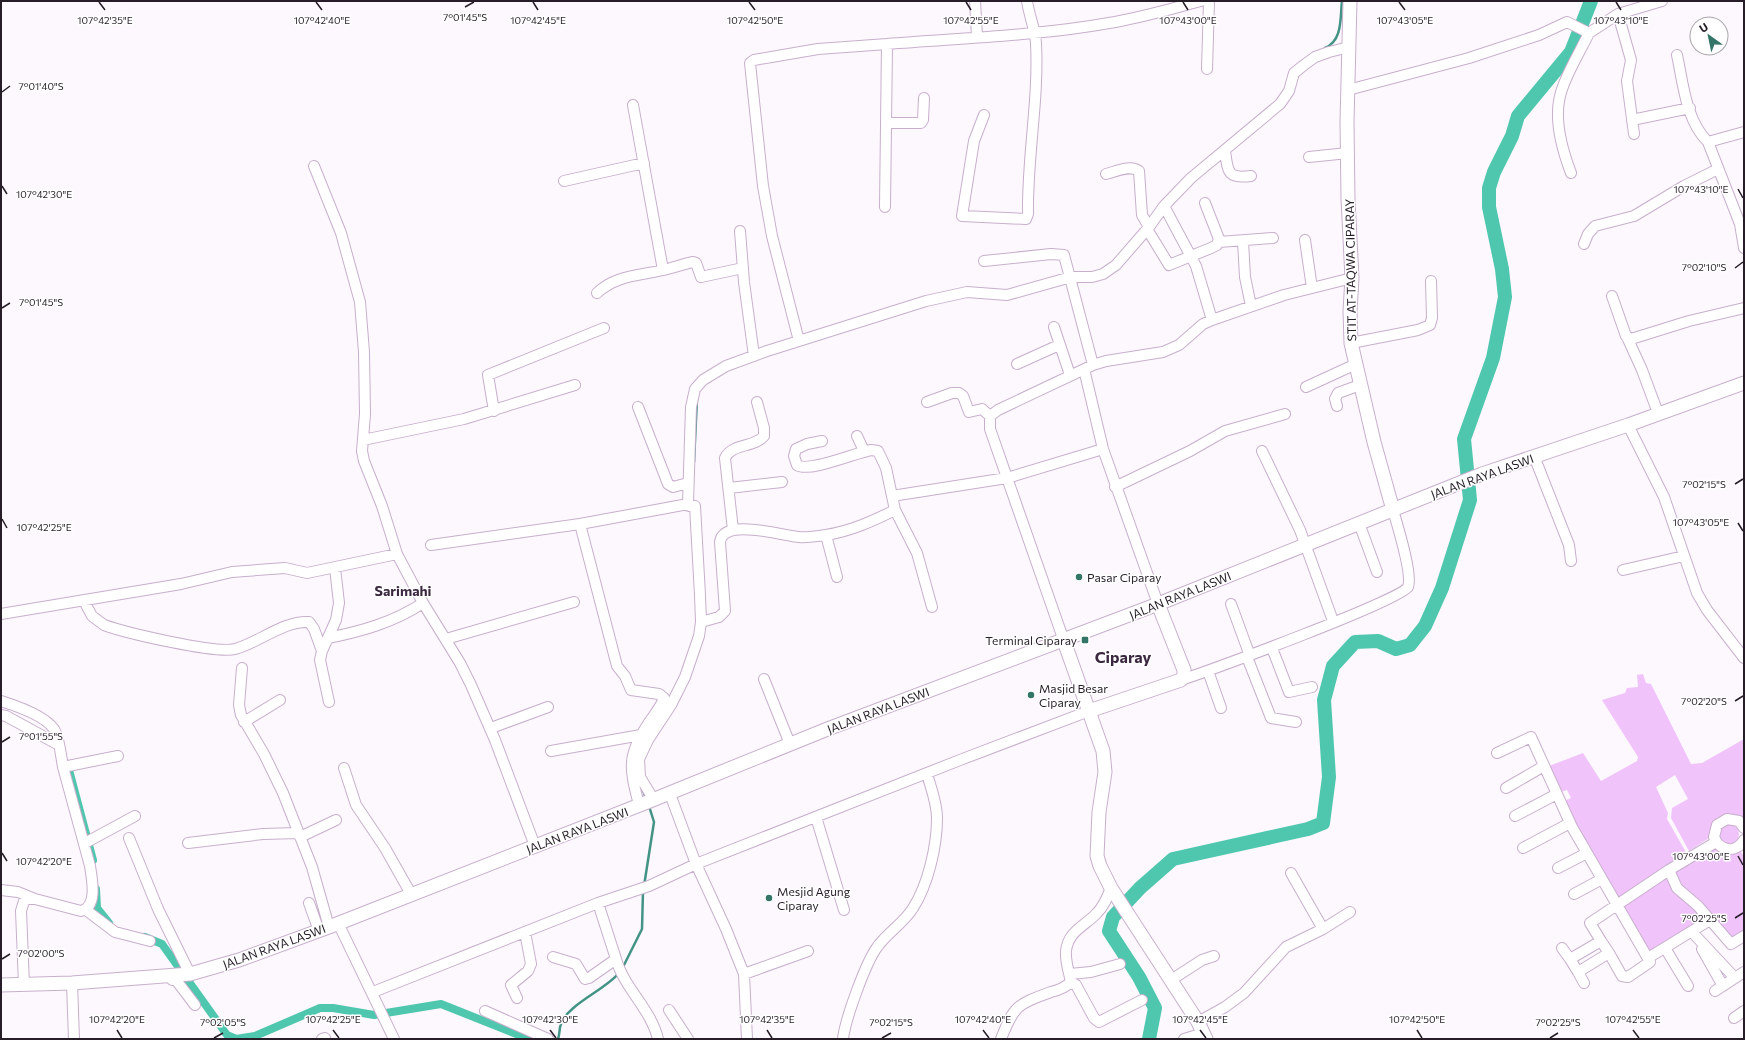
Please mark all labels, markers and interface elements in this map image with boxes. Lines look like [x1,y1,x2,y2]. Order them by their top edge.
text: 7°01'45"S [443,11,487,23]
text: 107°42'35"E [77,14,133,26]
text: 107°42'40"E [294,14,350,26]
text: 107°42'45"E [510,14,566,26]
text: 107°42'50"E [727,14,783,26]
text: 107°42'55"E [943,14,999,26]
text: 107°43'00"E [1159,14,1217,26]
text: 107°43'05"E [1377,14,1433,26]
text: 107°43'10"E [1593,14,1649,26]
north arrow [1689,16,1729,56]
text: U [1696,20,1710,35]
text: 7°01'40"S [19,80,64,92]
text: 107°43'10"E [1673,183,1729,195]
text: 107°42'30"E [16,188,72,200]
street label: STIT AT-TAQWA CIPARAY [1342,198,1358,341]
text: 7°02'10"S [1682,261,1726,273]
text: 7°01'45"S [19,296,63,308]
street label: JALAN RAYA LASWI [1429,451,1536,502]
text: 7°02'15"S [1682,478,1726,490]
text: 107°43'05"E [1673,516,1729,528]
text: 107°42'25"E [16,521,72,533]
street label: JALAN RAYA LASWI [1127,568,1233,623]
place label: Pasar Ciparay [1087,570,1161,584]
marker: Pasar Ciparay [1074,572,1084,582]
district label: Sarimahi [374,582,432,599]
place label: Terminal Ciparay [985,633,1077,647]
marker: Terminal Ciparay [1080,635,1090,645]
district label: Ciparay [1095,647,1152,666]
place label: Masjid Besar Ciparay [1039,681,1108,709]
street label: JALAN RAYA LASWI [825,684,931,737]
marker: Masjid Besar Ciparay [1026,690,1036,700]
text: 7°02'20"S [1681,695,1727,707]
text: 7°01'55"S [19,730,63,742]
street label: JALAN RAYA LASWI [524,804,630,857]
text: 107°43'00"E [1672,850,1730,862]
text: 107°42'20"E [16,855,72,867]
place label: Mesjid Agung Ciparay [777,884,851,912]
marker: Mesjid Agung Ciparay [764,893,774,903]
text: 7°02'25"S [1682,912,1727,924]
street label: JALAN RAYA LASWI [221,921,328,972]
text: 7°02'00"S [18,947,65,959]
text: 107°42'20"E [89,1013,145,1025]
text: 107°42'25"E [305,1013,361,1025]
text: 107°42'30"E [522,1013,578,1025]
text: 107°42'35"E [739,1013,795,1025]
text: 107°42'40"E [955,1013,1011,1025]
text: 107°42'45"E [1172,1013,1228,1025]
text: 107°42'50"E [1389,1013,1445,1025]
text: 107°42'55"E [1605,1013,1661,1025]
text: 7°02'05"S [200,1016,246,1028]
text: 7°02'15"S [869,1016,913,1028]
text: 7°02'25"S [1536,1016,1581,1028]

